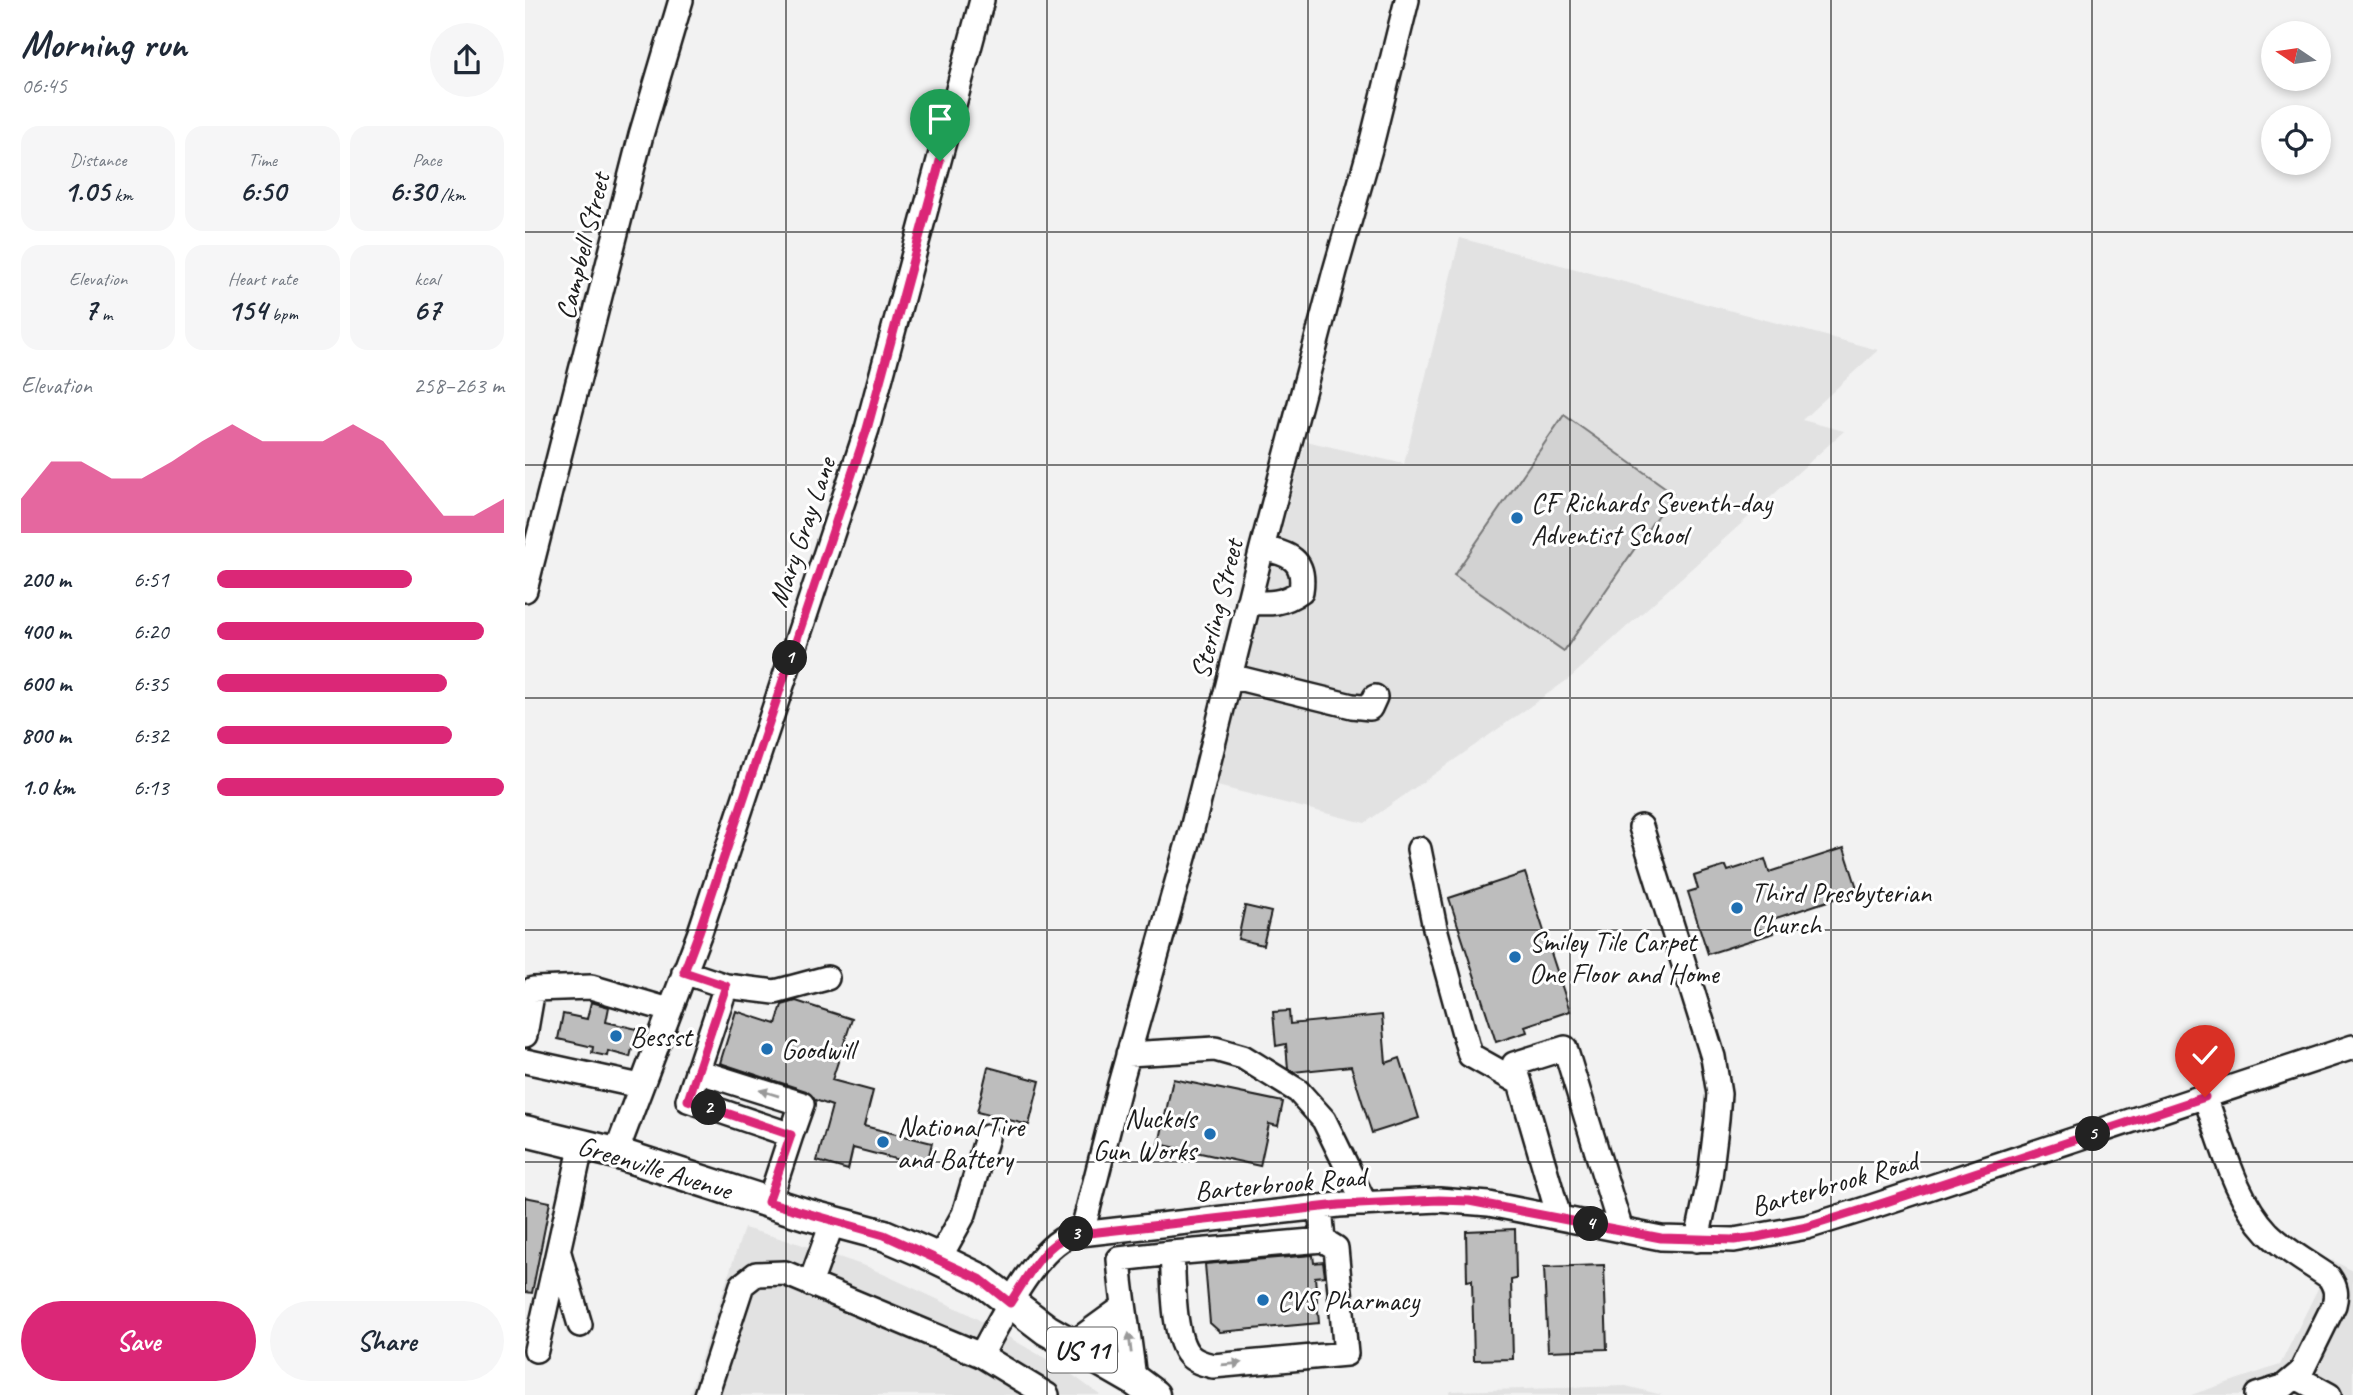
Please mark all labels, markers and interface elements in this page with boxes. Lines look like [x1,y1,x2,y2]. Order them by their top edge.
text: Morning run [21,21,187,68]
north arrow [2261,21,2331,91]
map controls [2261,21,2331,175]
button: share [430,23,504,97]
text: 06:45 [21,71,67,100]
pin [910,89,970,161]
icon: arrive [921,100,959,138]
button: locate [2261,105,2331,175]
text: Distance [70,148,127,172]
text: Time [248,148,277,172]
text: Pace [412,148,441,172]
street label: Campbell Street [547,167,618,323]
text: 1.05 [64,172,110,210]
text: 6:50 [239,172,286,210]
text: 6:30 [389,172,436,210]
text: km [110,183,133,207]
text: /km [436,183,465,207]
text: Elevation [69,267,127,291]
text: Heart rate [228,267,297,291]
text: kcal [414,267,439,291]
text: 7 [84,291,97,329]
text: 154 [227,291,267,329]
text: 67 [413,291,441,329]
text: m [97,302,112,326]
text: bpm [267,302,298,326]
text: Elevation [21,371,92,400]
text: 258–263 m [413,371,504,400]
street label: Mary Gray Lane [760,451,844,611]
place label: CF Richards Seventh-day Adventist School [1531,485,1775,552]
marker: CF Richards Seventh-day Adventist School [1509,510,1525,526]
street label: Sterling Street [1182,533,1251,682]
text: 200 m [21,565,71,594]
text: 6:51 [133,565,169,594]
text: 400 m [21,617,71,646]
text: 6:20 [133,617,169,646]
pin: 1 [772,640,807,676]
text: 1 [785,645,794,669]
text: 600 m [21,669,71,698]
text: 6:35 [133,669,169,698]
text: 800 m [21,721,71,750]
text: 6:32 [133,721,169,750]
text: 1.0 km [21,773,75,802]
text: 6:13 [133,773,169,802]
place label: Third Presbyterian Church [1751,875,1932,942]
marker: Third Presbyterian Church [1729,900,1745,916]
place label: Smiley Tile Carpet One Floor and Home [1529,924,1720,991]
marker: Smiley Tile Carpet One Floor and Home [1507,949,1523,965]
place label: Bessst [630,1019,694,1054]
pin [2175,1025,2235,1097]
marker: Bessst [608,1028,624,1044]
place label: Goodwill [781,1032,860,1067]
icon: check [2186,1036,2224,1074]
marker: Goodwill [759,1041,775,1057]
one-way arrow [759,1088,780,1098]
pin: 2 [691,1090,727,1126]
text: 2 [704,1095,713,1119]
place label: Nuckols Gun Works [1093,1101,1198,1168]
place label: National Tire and Battery [897,1109,1026,1176]
pin: 5 [2075,1116,2111,1152]
text: 5 [2088,1121,2097,1145]
marker: Nuckols Gun Works [1202,1126,1218,1142]
street label: Greenville Avenue [574,1128,738,1208]
marker: National Tire and Battery [875,1134,891,1150]
street label: Barterbrook Road [1747,1142,1925,1224]
street label: Barterbrook Road [1193,1158,1371,1208]
pin: 4 [1573,1206,1609,1242]
text: 4 [1586,1211,1595,1235]
pin: 3 [1059,1216,1093,1252]
text: 3 [1071,1221,1080,1245]
place label: CVS Pharmacy [1277,1283,1421,1318]
marker: CVS Pharmacy [1255,1292,1271,1308]
button: Save [21,1301,256,1381]
button: Share [270,1301,504,1381]
road number: US 11 [1047,1328,1117,1372]
one-way arrow [1125,1332,1136,1354]
one-way arrow [1221,1358,1243,1369]

